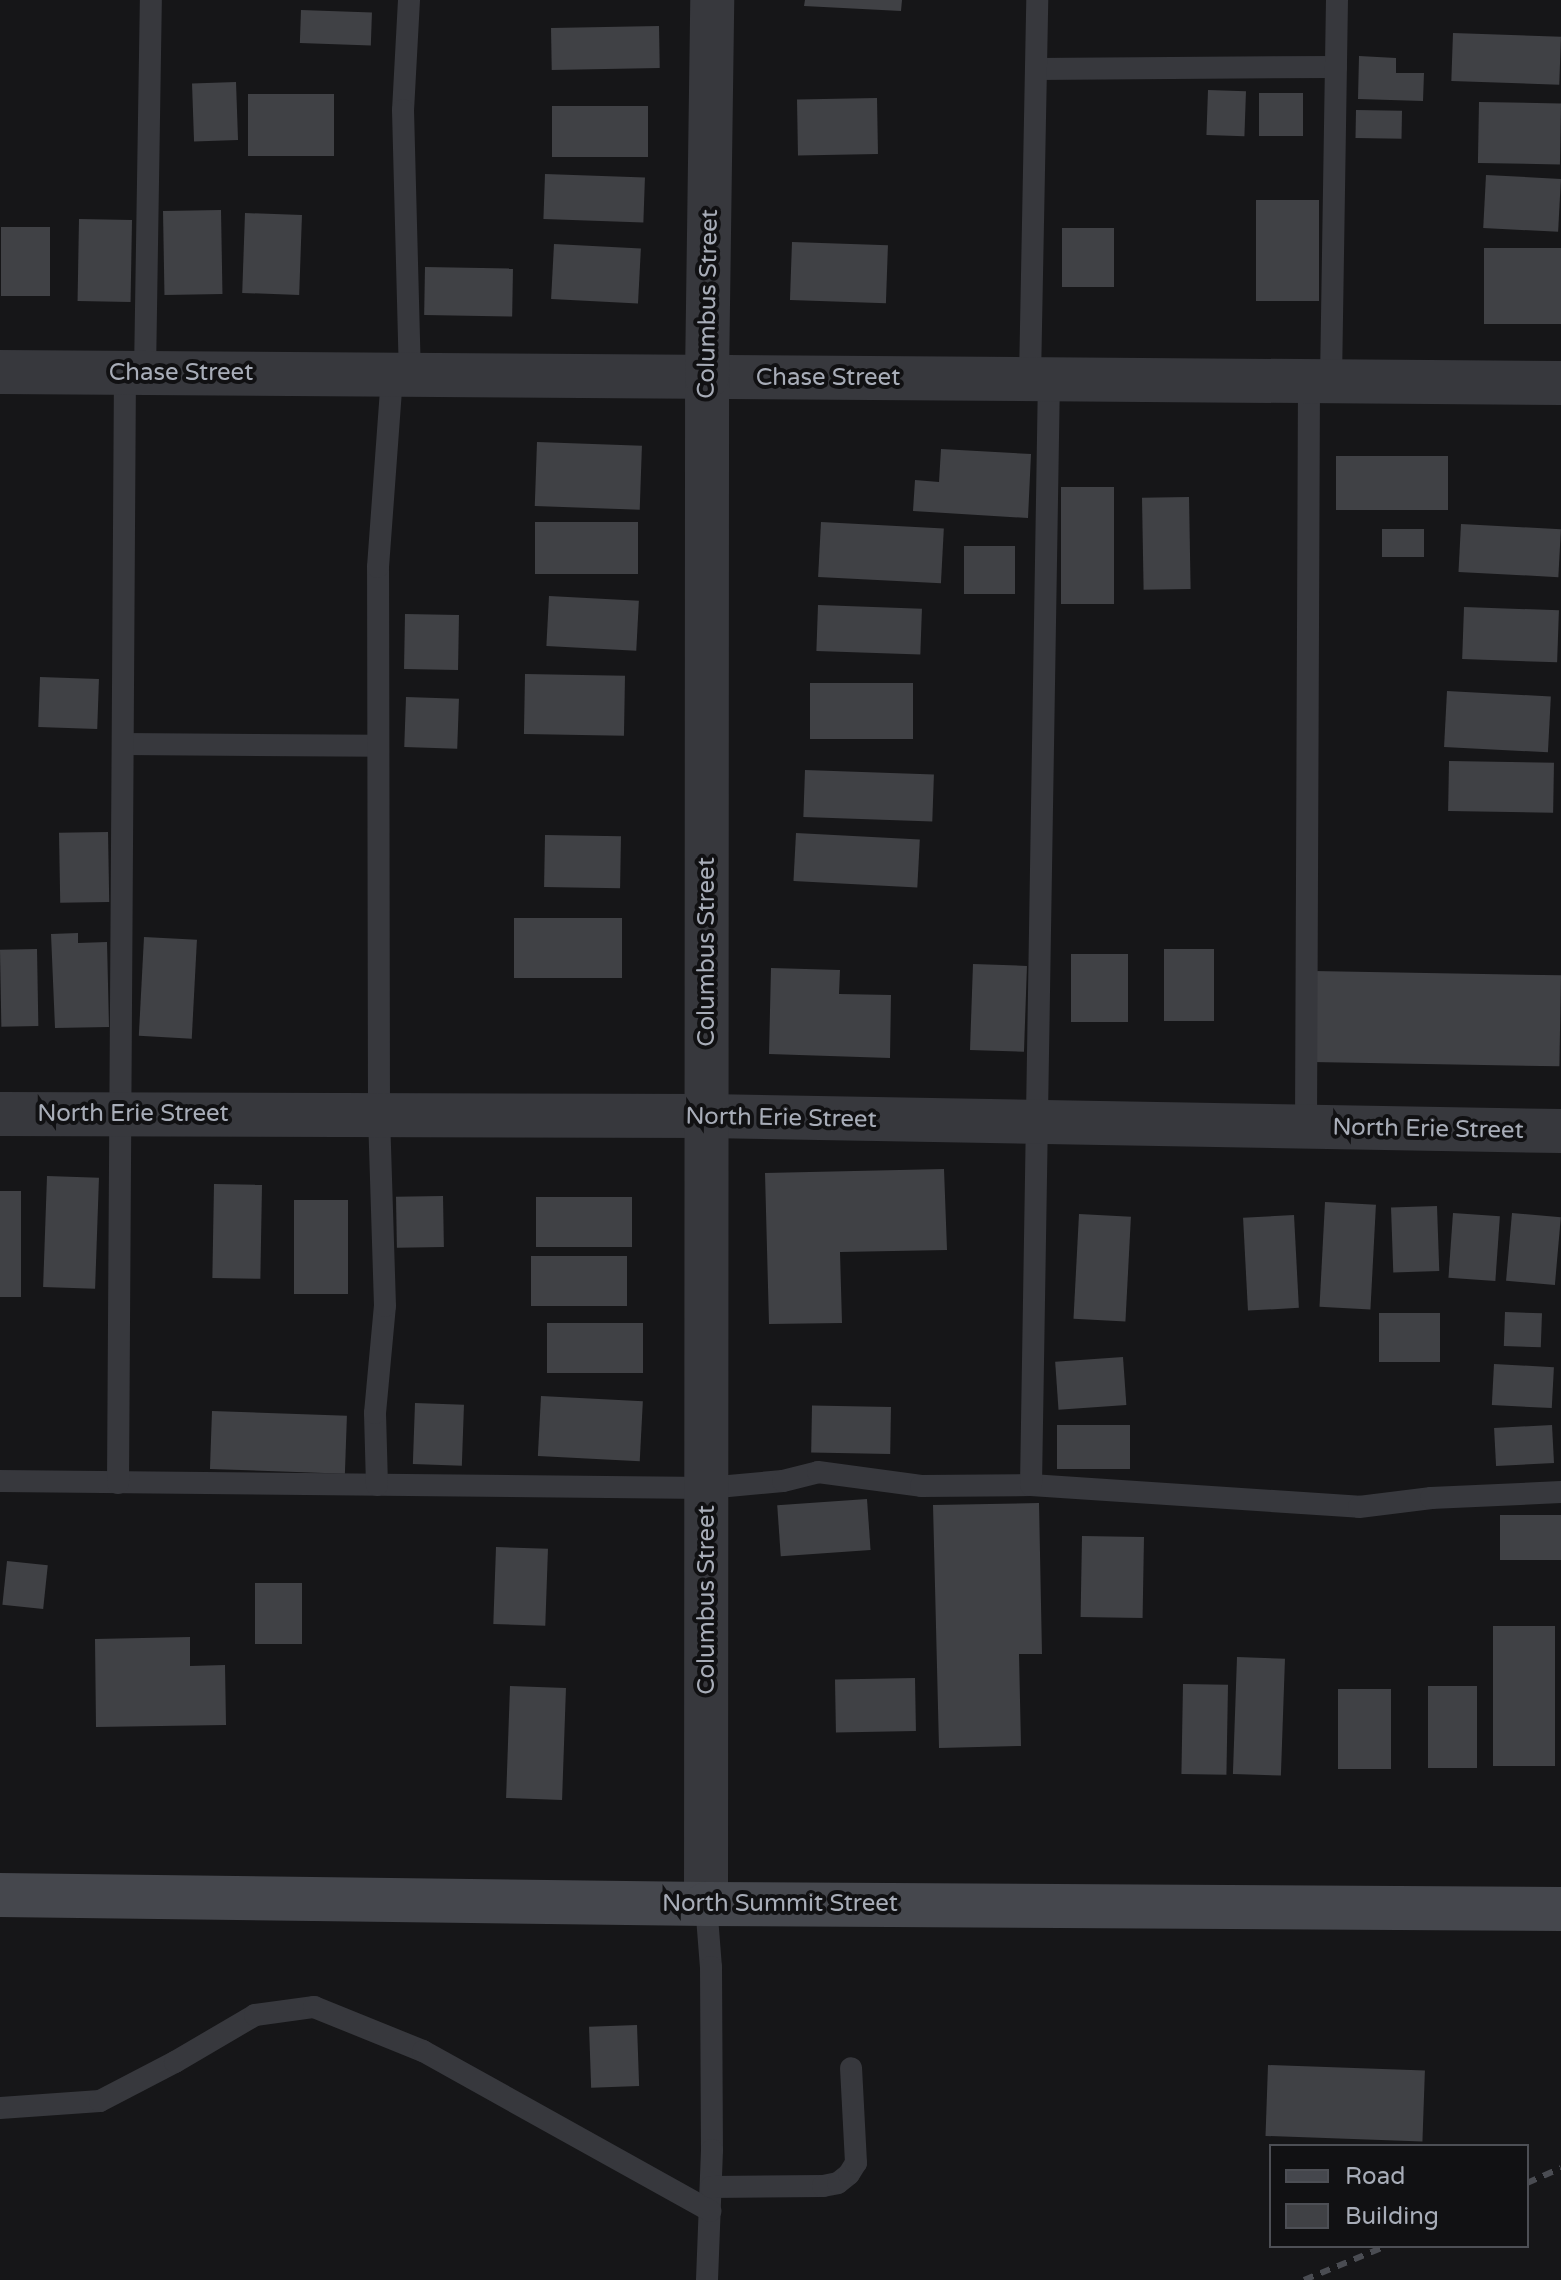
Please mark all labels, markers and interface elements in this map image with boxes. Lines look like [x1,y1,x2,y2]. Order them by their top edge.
street label: Columbus Street [692,209,724,399]
street label: Chase Street [109,359,253,387]
street label: Chase Street [756,364,900,392]
street label: Columbus Street [693,857,721,1047]
street label: North Erie Street [37,1100,229,1128]
street label: North Erie Street [685,1102,877,1134]
street label: North Erie Street [1332,1113,1524,1145]
street label: Columbus Street [693,1505,721,1695]
street label: North Summit Street [662,1890,898,1918]
legend [1269,2144,1529,2248]
text: Road [1345,2162,1405,2191]
text: Building [1345,2202,1439,2231]

